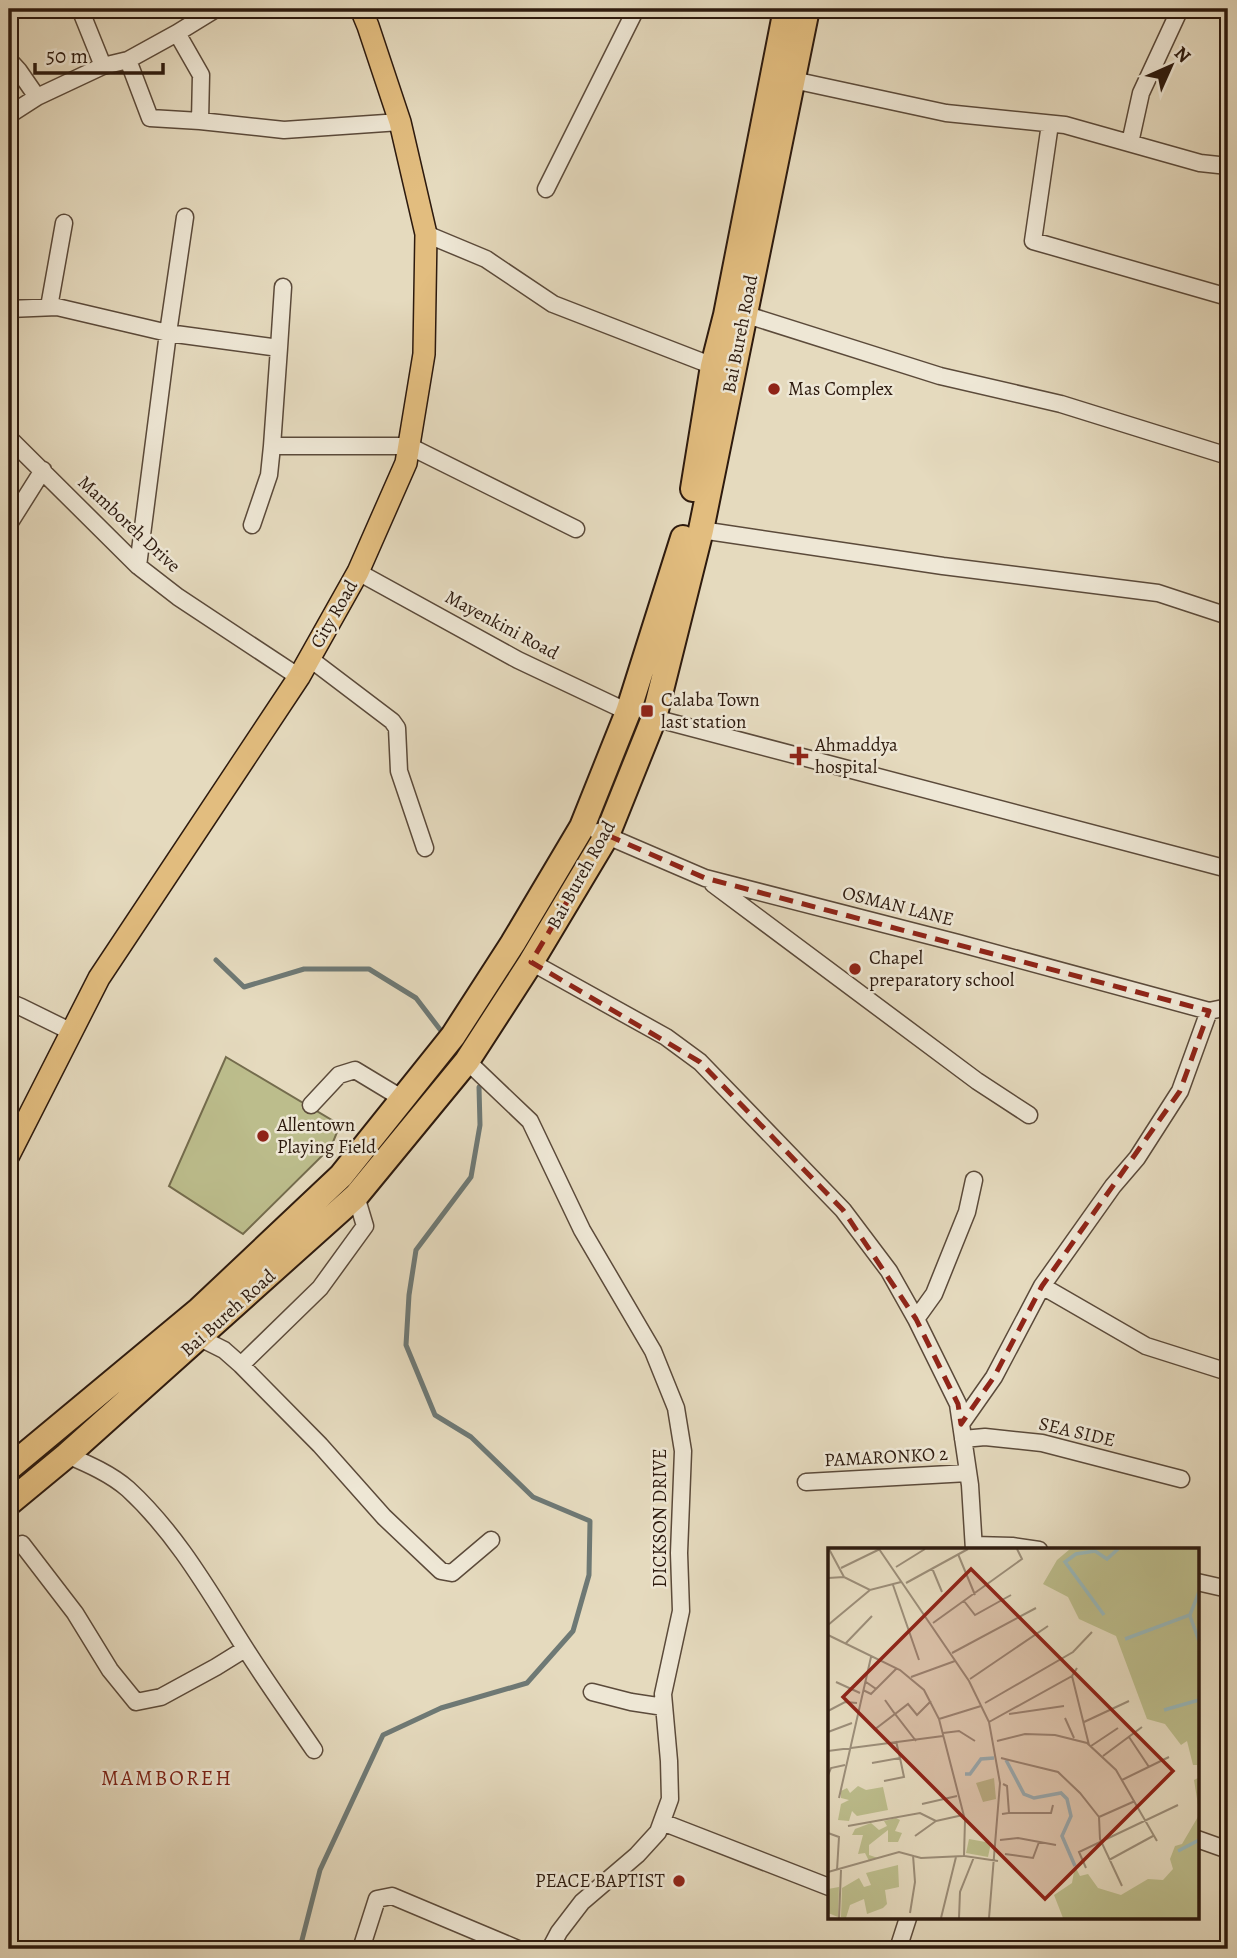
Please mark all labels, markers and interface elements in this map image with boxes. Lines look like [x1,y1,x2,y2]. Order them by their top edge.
scale bar [35,32,163,76]
north arrow [1136,32,1206,102]
text: N [1168,41,1197,69]
text: 50 m [46,42,88,70]
street label: Bai Bureh Road [716,272,764,395]
place label: Mas Complex [788,376,893,402]
marker: Mas Complex [766,381,782,397]
street label: Mamboreh Drive [72,470,186,578]
street label: City Road [304,574,364,653]
street label: Mayenkini Road [441,584,564,666]
place label: Calaba Town last station [661,687,760,735]
marker: Calaba Town last station [639,703,655,719]
place label: Ahmaddya hospital [814,732,898,780]
marker: Ahmaddya hospital [789,746,809,766]
street label: Bai Bureh Road [541,816,622,934]
street label: OSMAN LANE [840,880,956,932]
place label: Chapel preparatory school [869,945,1015,993]
marker: Chapel preparatory school [847,961,863,977]
place label: Allentown Playing Field [276,1112,377,1160]
marker: Allentown Playing Field [255,1128,271,1144]
street label: Bai Bureh Road [175,1263,282,1363]
street label: SEA SIDE [1036,1411,1118,1453]
street label: PAMARONKO 2 [823,1441,949,1473]
street label: DICKSON DRIVE [647,1448,673,1588]
inset map [828,1548,1198,1920]
district label: MAMBOREH [101,1764,233,1792]
place label: PEACE BAPTIST [535,1868,666,1894]
marker: PEACE BAPTIST [671,1873,687,1889]

